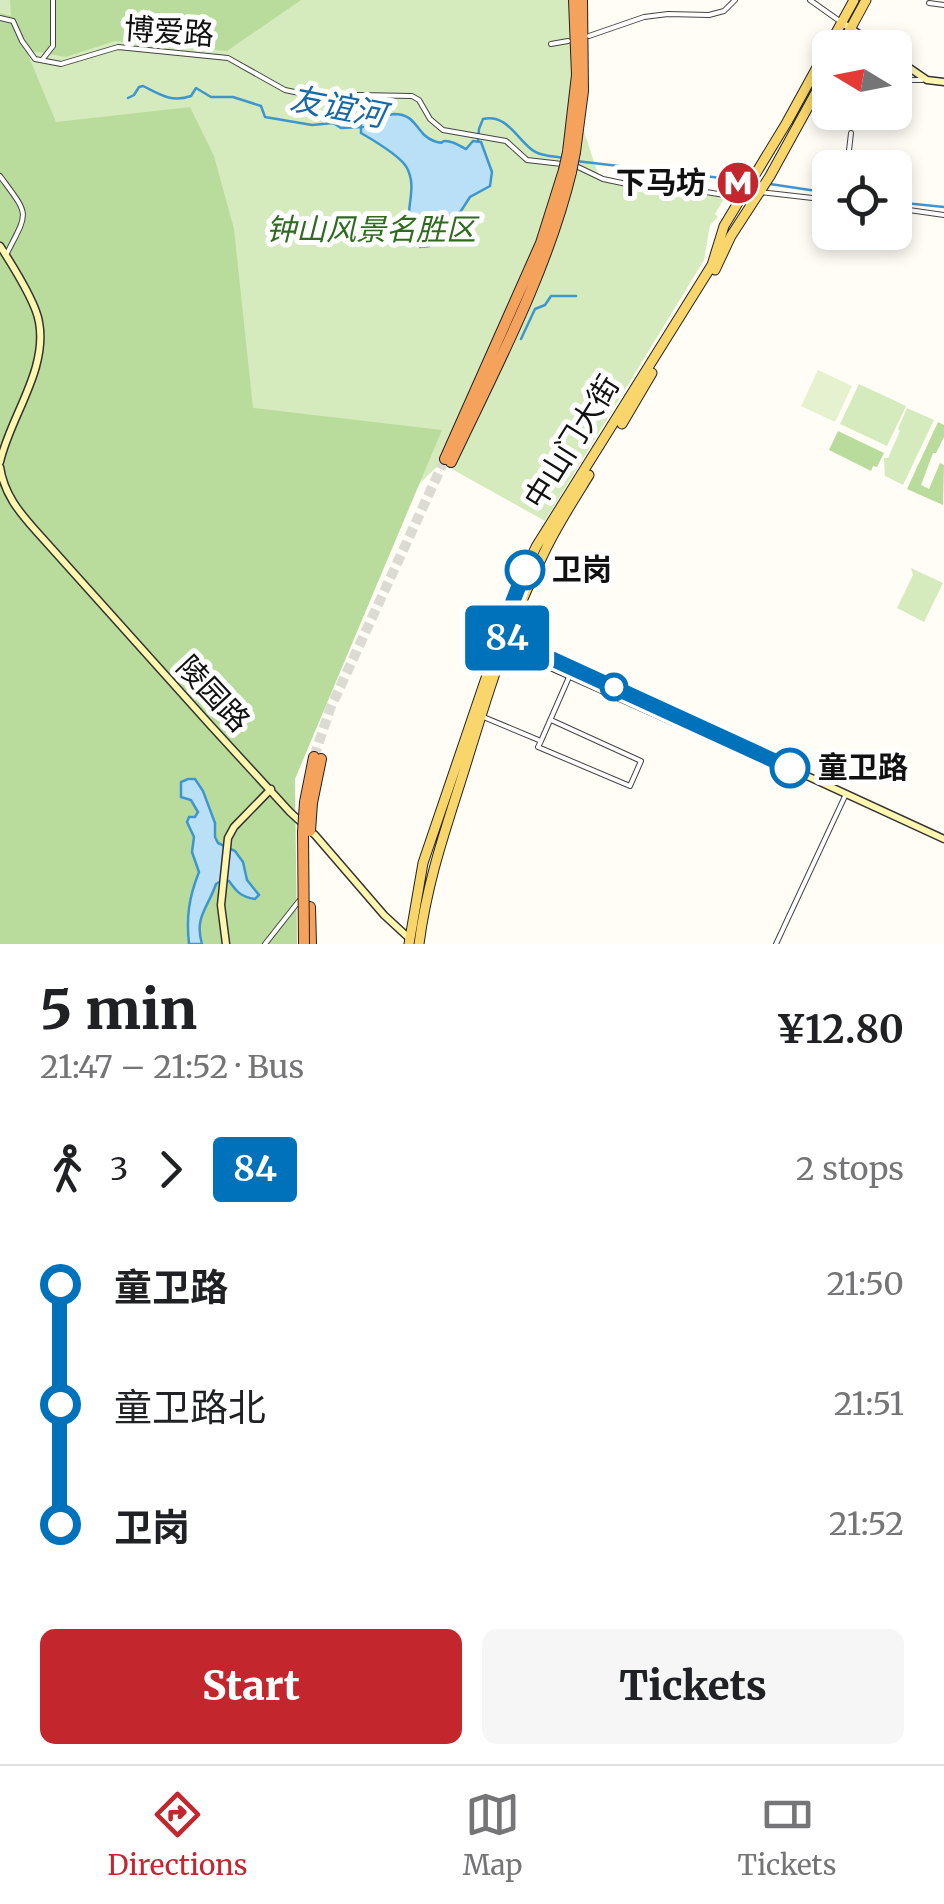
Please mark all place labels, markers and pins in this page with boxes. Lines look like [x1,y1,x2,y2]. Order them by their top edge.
metro station icon: 下马坊 [715,160,761,206]
place label: 下马坊 [616,163,706,201]
place label: 卫岗 [552,550,612,588]
marker: 卫岗 [506,551,544,589]
unlabelled marker [601,674,627,700]
place label: 童卫路 [818,748,908,786]
marker: 童卫路 [771,749,809,787]

